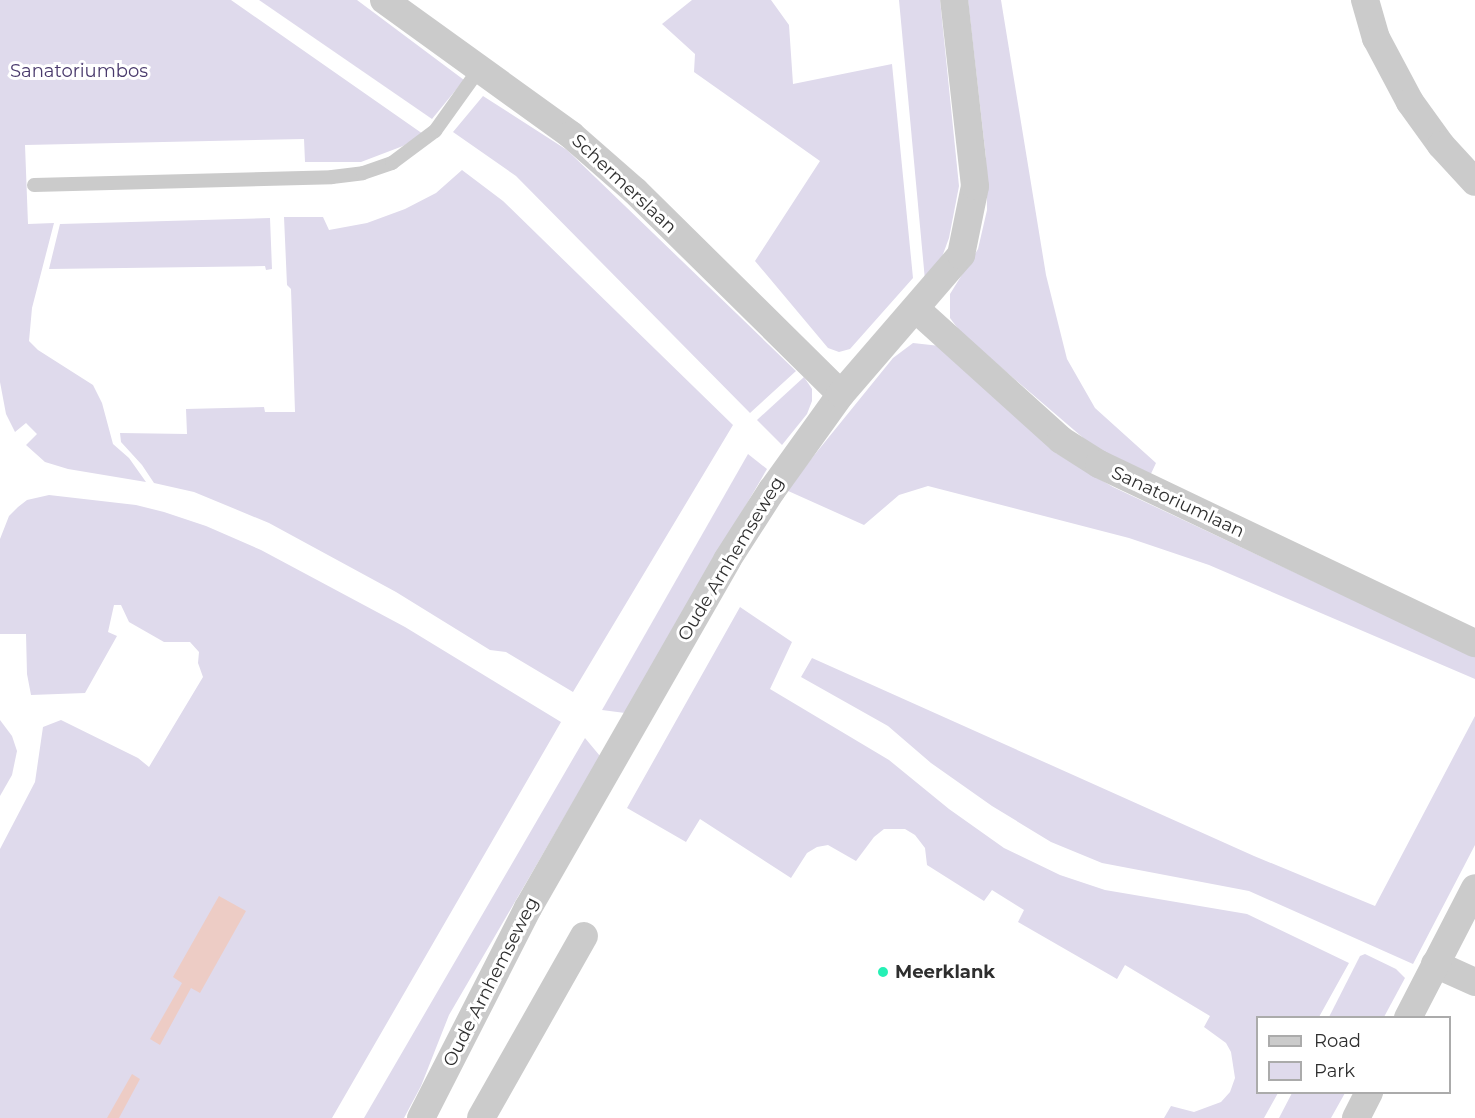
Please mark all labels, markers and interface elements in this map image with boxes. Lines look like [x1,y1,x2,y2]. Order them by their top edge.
park label: Sanatoriumbos [10,60,148,82]
street label: Schermerslaan [567,130,681,238]
street label: Sanatoriumlaan [1108,462,1248,542]
street label: Oude Arnhemseweg [673,473,789,645]
street label: Oude Arnhemseweg [439,894,543,1070]
place label: Meerklank [895,961,995,983]
marker: Meerklank [876,965,890,979]
legend [1256,1016,1451,1094]
text: Road [1314,1030,1361,1052]
text: Park [1314,1060,1355,1082]

